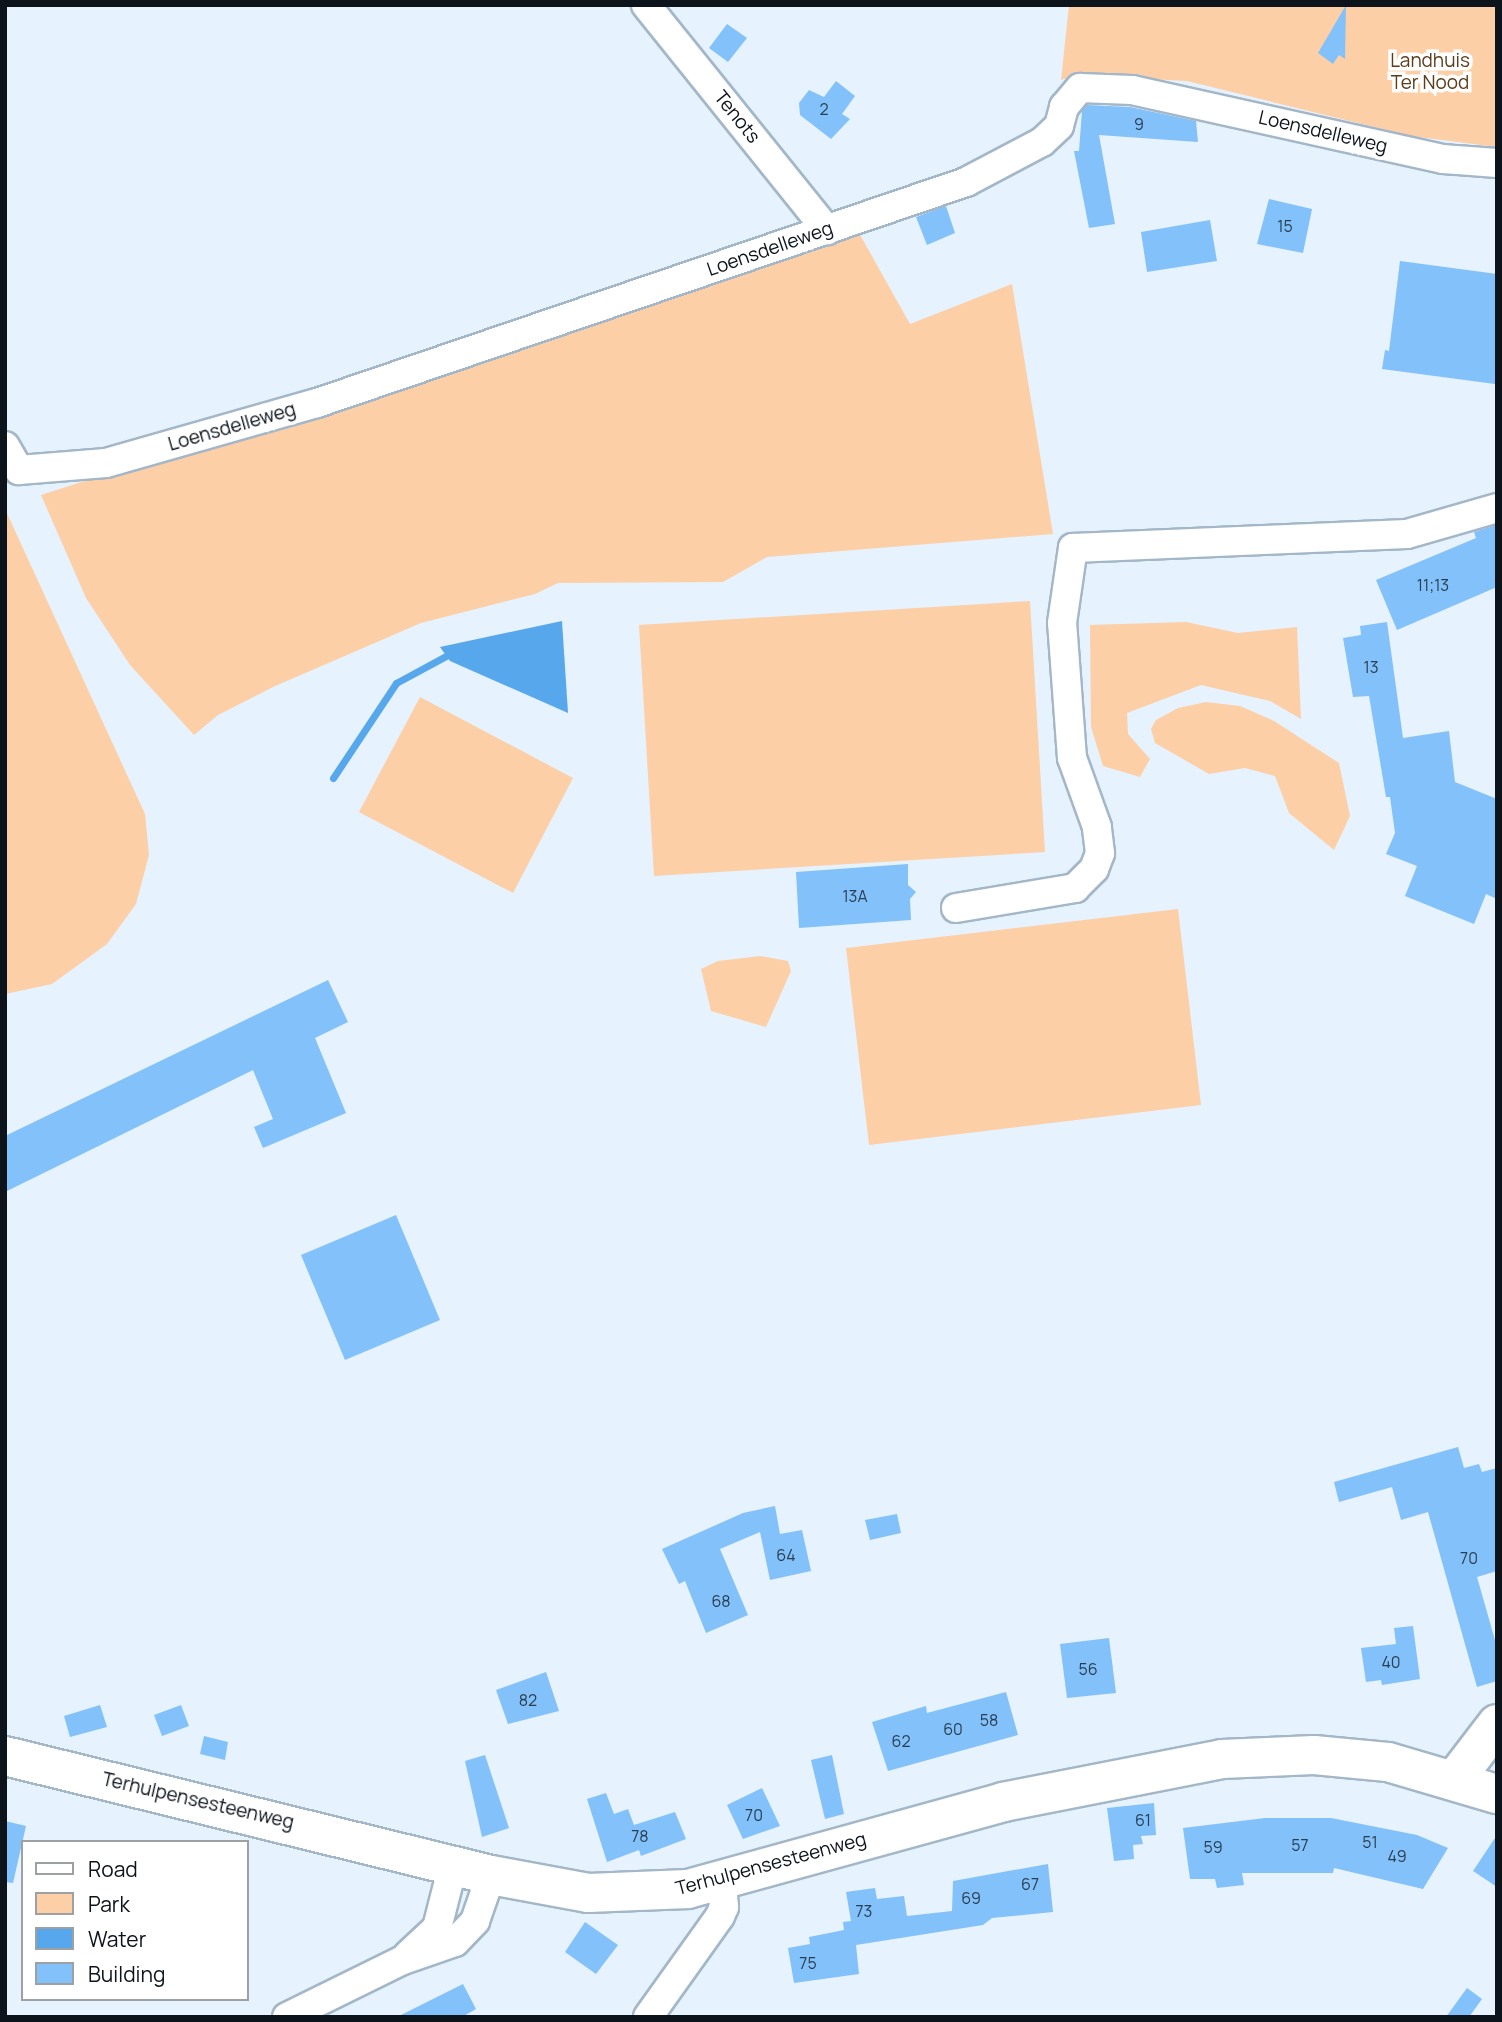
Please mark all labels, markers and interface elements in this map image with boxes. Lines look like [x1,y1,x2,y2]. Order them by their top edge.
park label: Landhuis Ter Nood [1390,50,1470,94]
street label: Tenots [709,86,765,148]
house number: 2 [819,99,829,119]
street label: Loensdelleweg [1256,106,1390,158]
house number: 9 [1134,114,1144,134]
house number: 15 [1277,216,1293,236]
street label: Loensdelleweg [704,217,836,281]
street label: Loensdelleweg [166,398,298,456]
house number: 11;13 [1417,575,1449,595]
house number: 13 [1363,657,1379,677]
house number: 13A [842,886,868,906]
house number: 64 [776,1545,796,1565]
house number: 70 [1460,1548,1478,1568]
house number: 68 [711,1591,731,1611]
house number: 40 [1381,1652,1401,1672]
house number: 56 [1078,1659,1098,1679]
house number: 82 [519,1690,537,1710]
house number: 58 [980,1710,998,1730]
house number: 60 [943,1719,963,1739]
house number: 62 [891,1731,911,1751]
street label: Terhulpensesteenweg [100,1768,296,1834]
house number: 70 [745,1805,763,1825]
house number: 61 [1135,1810,1151,1830]
house number: 78 [631,1826,649,1846]
street label: Terhulpensesteenweg [673,1828,869,1900]
house number: 51 [1362,1832,1378,1852]
house number: 57 [1291,1835,1309,1855]
house number: 59 [1203,1837,1223,1857]
legend [21,1840,248,2001]
house number: 49 [1387,1846,1407,1866]
text: Road [88,1855,138,1883]
house number: 67 [1021,1874,1039,1894]
house number: 69 [961,1888,981,1908]
text: Park [88,1890,130,1918]
house number: 73 [856,1901,872,1921]
text: Water [88,1925,146,1953]
house number: 75 [799,1953,817,1973]
text: Building [88,1960,165,1988]

